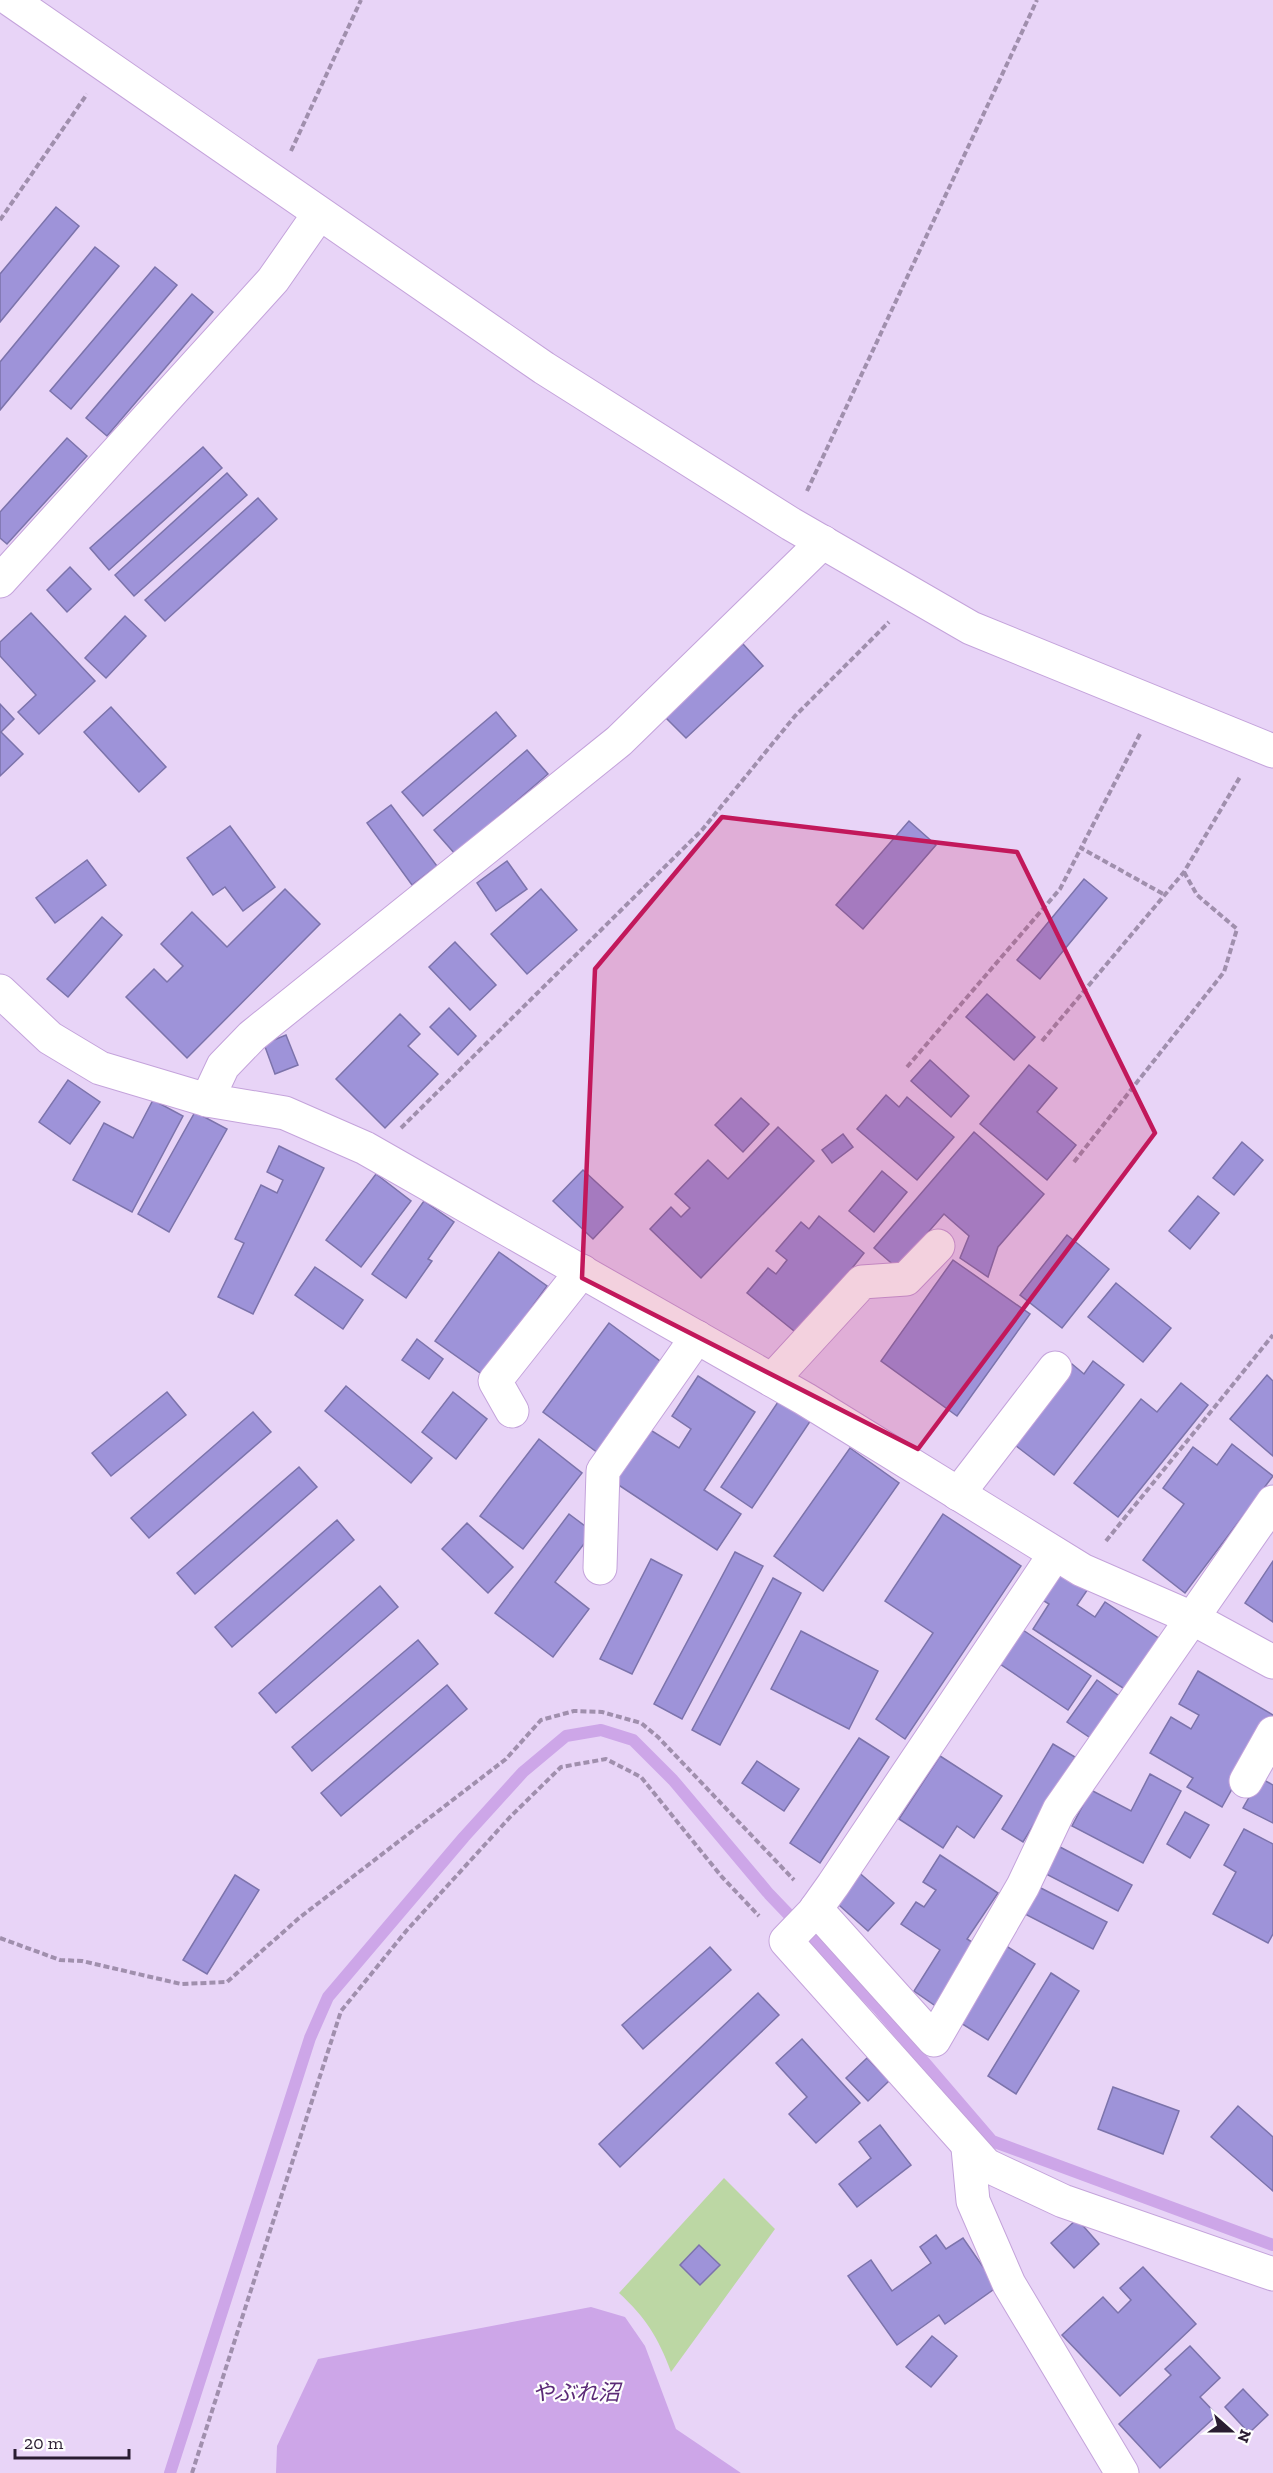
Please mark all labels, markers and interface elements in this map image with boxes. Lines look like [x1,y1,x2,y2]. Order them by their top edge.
water label: やぶれ沼 [532,2379,623,2406]
north arrow [1201,2401,1261,2461]
scale bar [15,2422,129,2460]
text: N [1233,2427,1256,2445]
text: 20 m [24,2432,64,2454]

